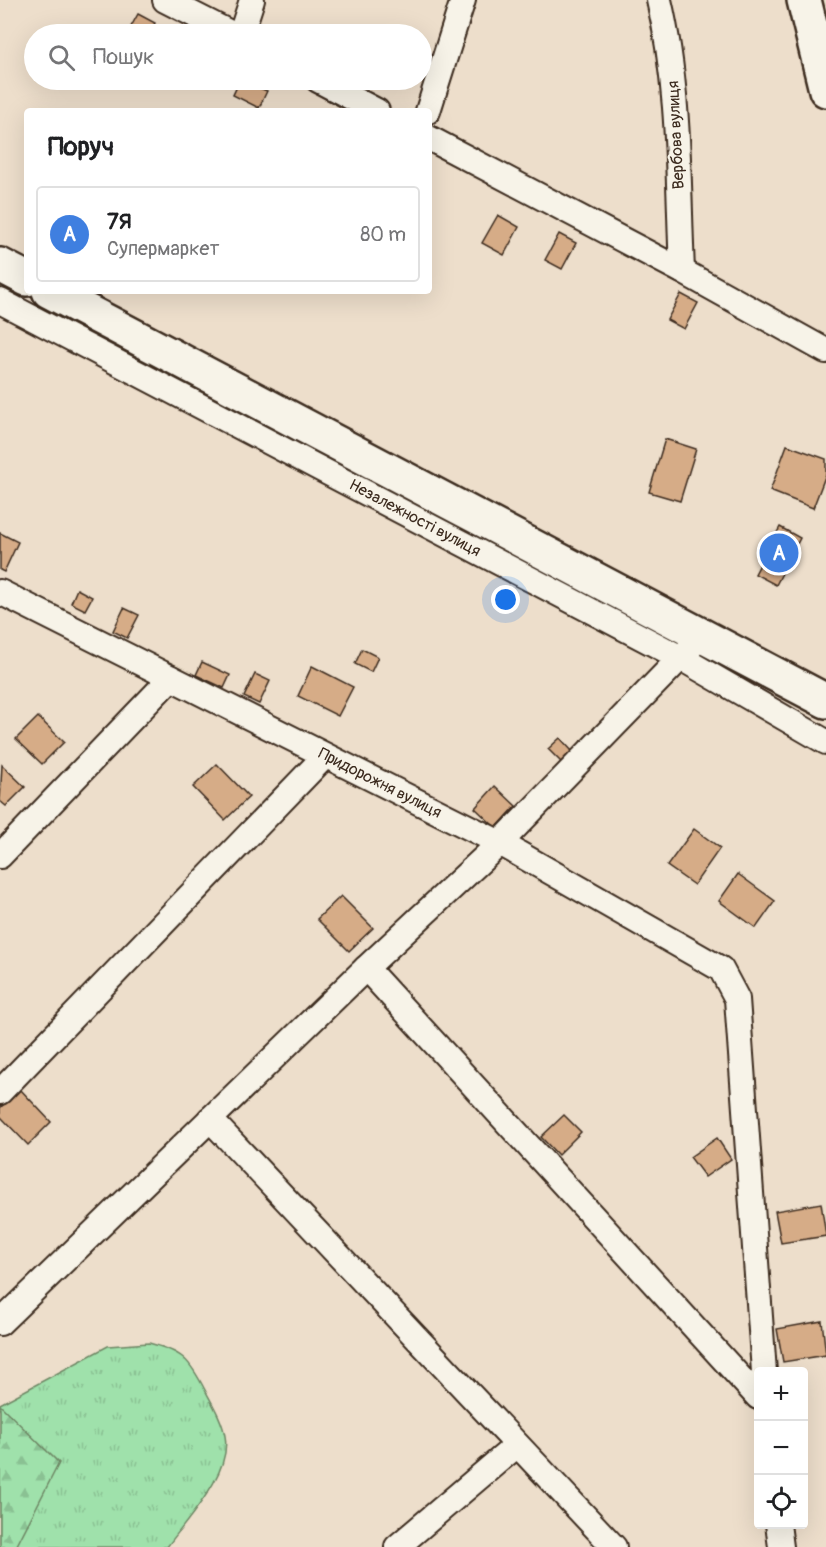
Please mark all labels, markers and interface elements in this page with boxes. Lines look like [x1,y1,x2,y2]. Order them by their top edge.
search box [24,24,432,90]
icon: search [45,41,78,74]
text: Пошук [93,43,154,71]
street label: Вербова вулиця [663,80,689,190]
text: Поруч [48,131,114,163]
text: 7Я [107,208,131,236]
text: A [63,222,76,247]
text: 80 m [360,222,406,247]
text: Супермаркет [107,236,219,261]
street label: Незалежності вулиця [346,475,484,561]
pin: A [760,530,798,576]
your location [491,585,520,614]
street label: Придорожня вулиця [315,743,445,823]
map controls [754,1367,808,1529]
button: + [754,1367,808,1421]
button: − [754,1421,808,1475]
button: locate [754,1475,808,1529]

